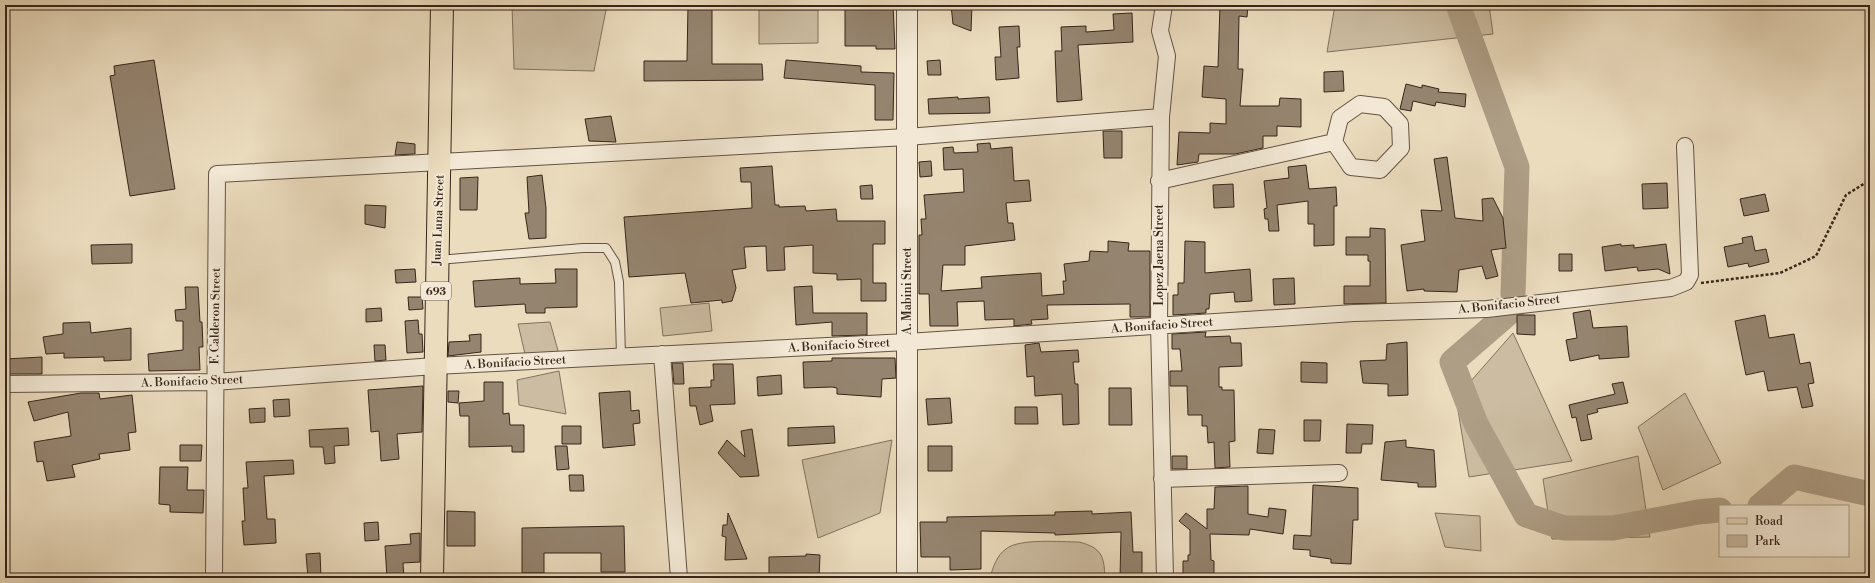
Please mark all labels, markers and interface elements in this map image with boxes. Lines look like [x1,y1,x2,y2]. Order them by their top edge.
street label: Juan Luna Street [429,174,448,267]
street label: Lopez Jaena Street [1152,204,1167,306]
street label: A. Mabini Street [900,247,915,336]
street label: F. Calderon Street [207,267,224,365]
road number: 693 [421,282,451,300]
street label: A. Bonifacio Street [1456,292,1561,317]
street label: A. Bonifacio Street [1109,314,1214,337]
street label: A. Bonifacio Street [787,335,891,356]
street label: A. Bonifacio Street [463,352,567,373]
street label: A. Bonifacio Street [140,372,244,391]
legend [1719,505,1849,557]
text: Road [1755,514,1783,529]
text: Park [1755,534,1781,549]

